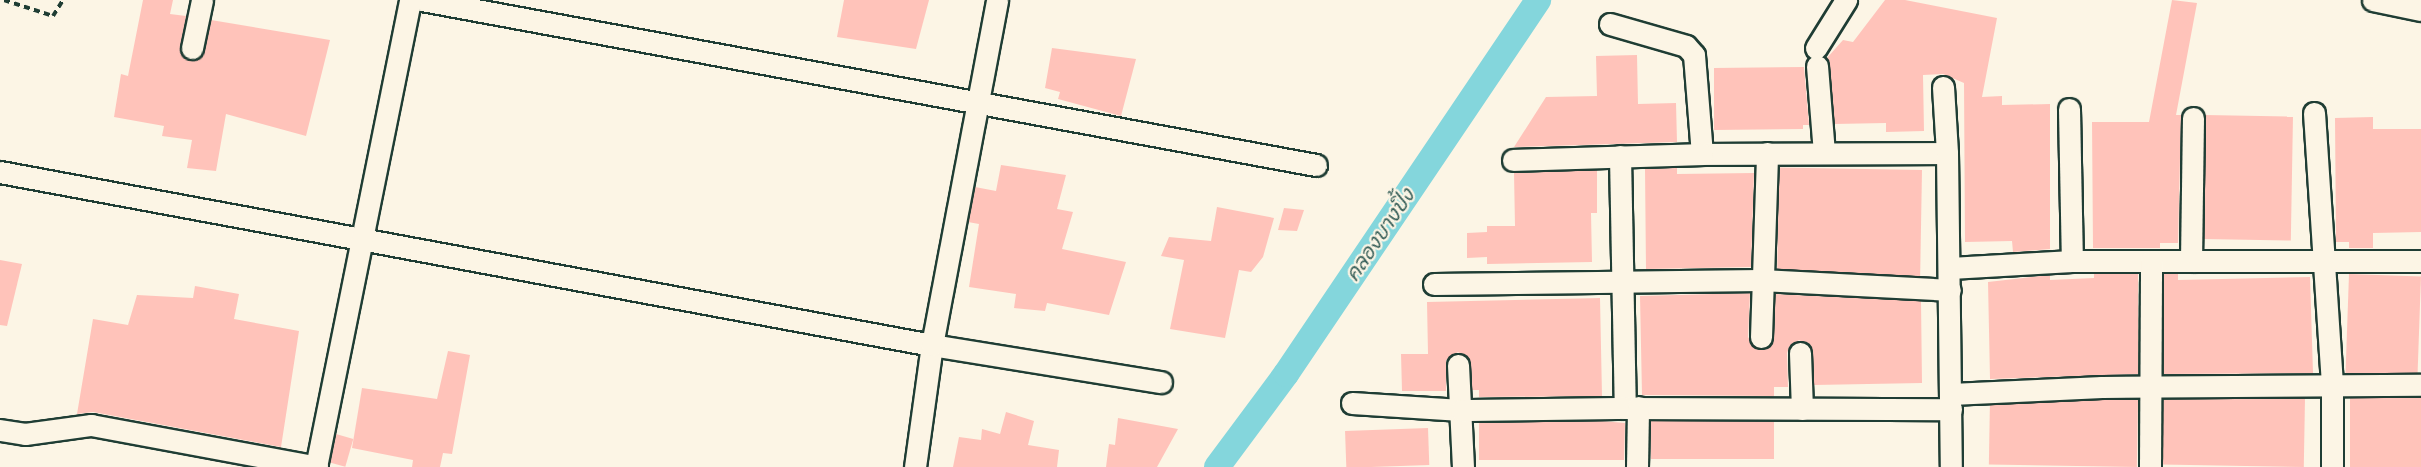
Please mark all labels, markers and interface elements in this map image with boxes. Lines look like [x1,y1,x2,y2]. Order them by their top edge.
water label: คลองบางปิ้ง [1341,184,1419,286]

